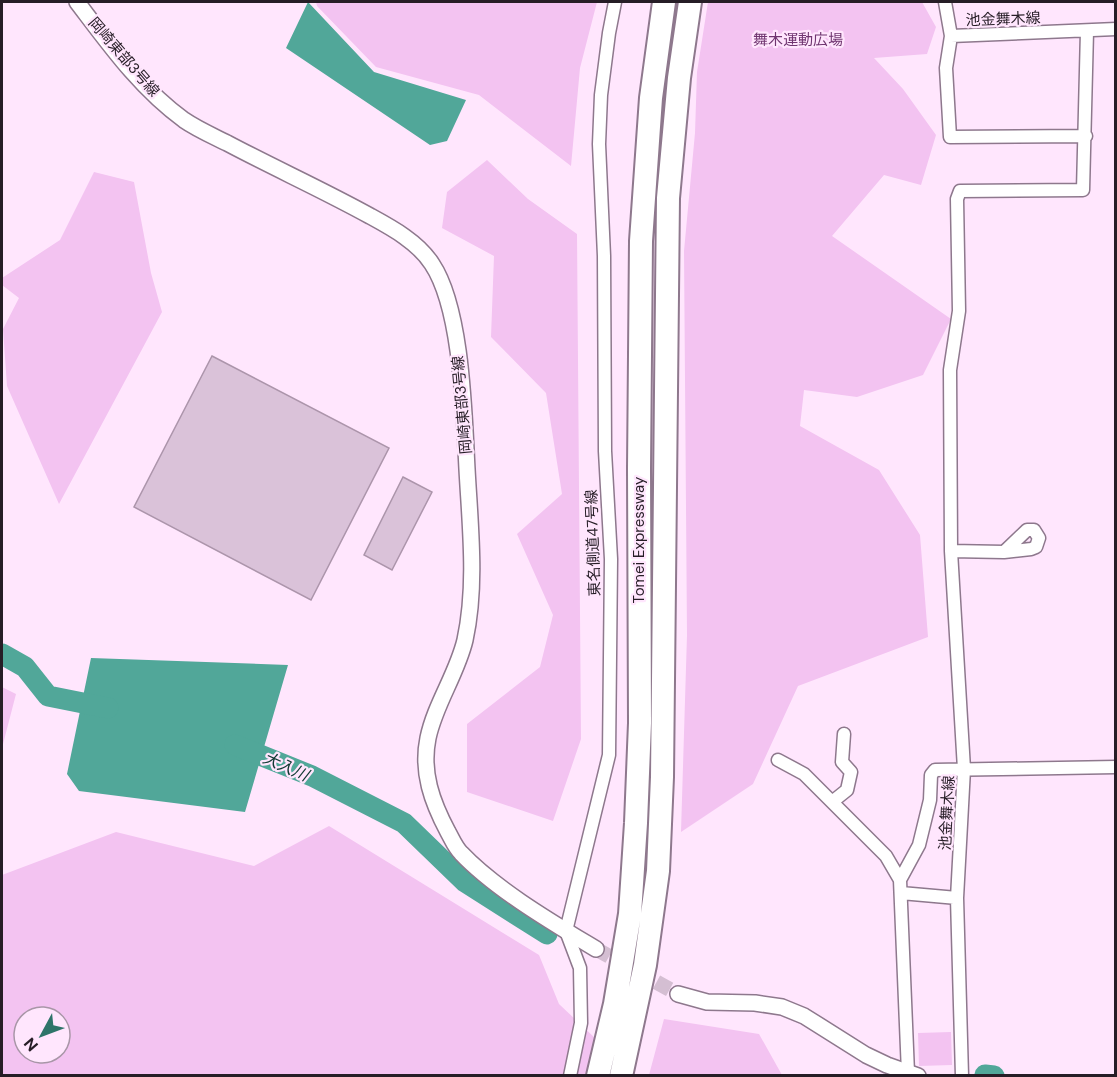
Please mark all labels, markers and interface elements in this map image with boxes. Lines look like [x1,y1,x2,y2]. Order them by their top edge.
street label: 池金舞木線 [965,8,1041,30]
street label: 岡崎東部3号線 [84,13,164,101]
park label: 舞木運動広場 [753,30,843,50]
street label: 岡崎東部3号線 [448,355,476,455]
street label: Tomei Expressway [629,476,649,603]
street label: 東名側道47号線 [581,489,605,597]
water label: 大入川 [260,747,314,787]
street label: 池金舞木線 [935,775,959,851]
north arrow [12,1005,72,1065]
text: N [19,1033,43,1056]

